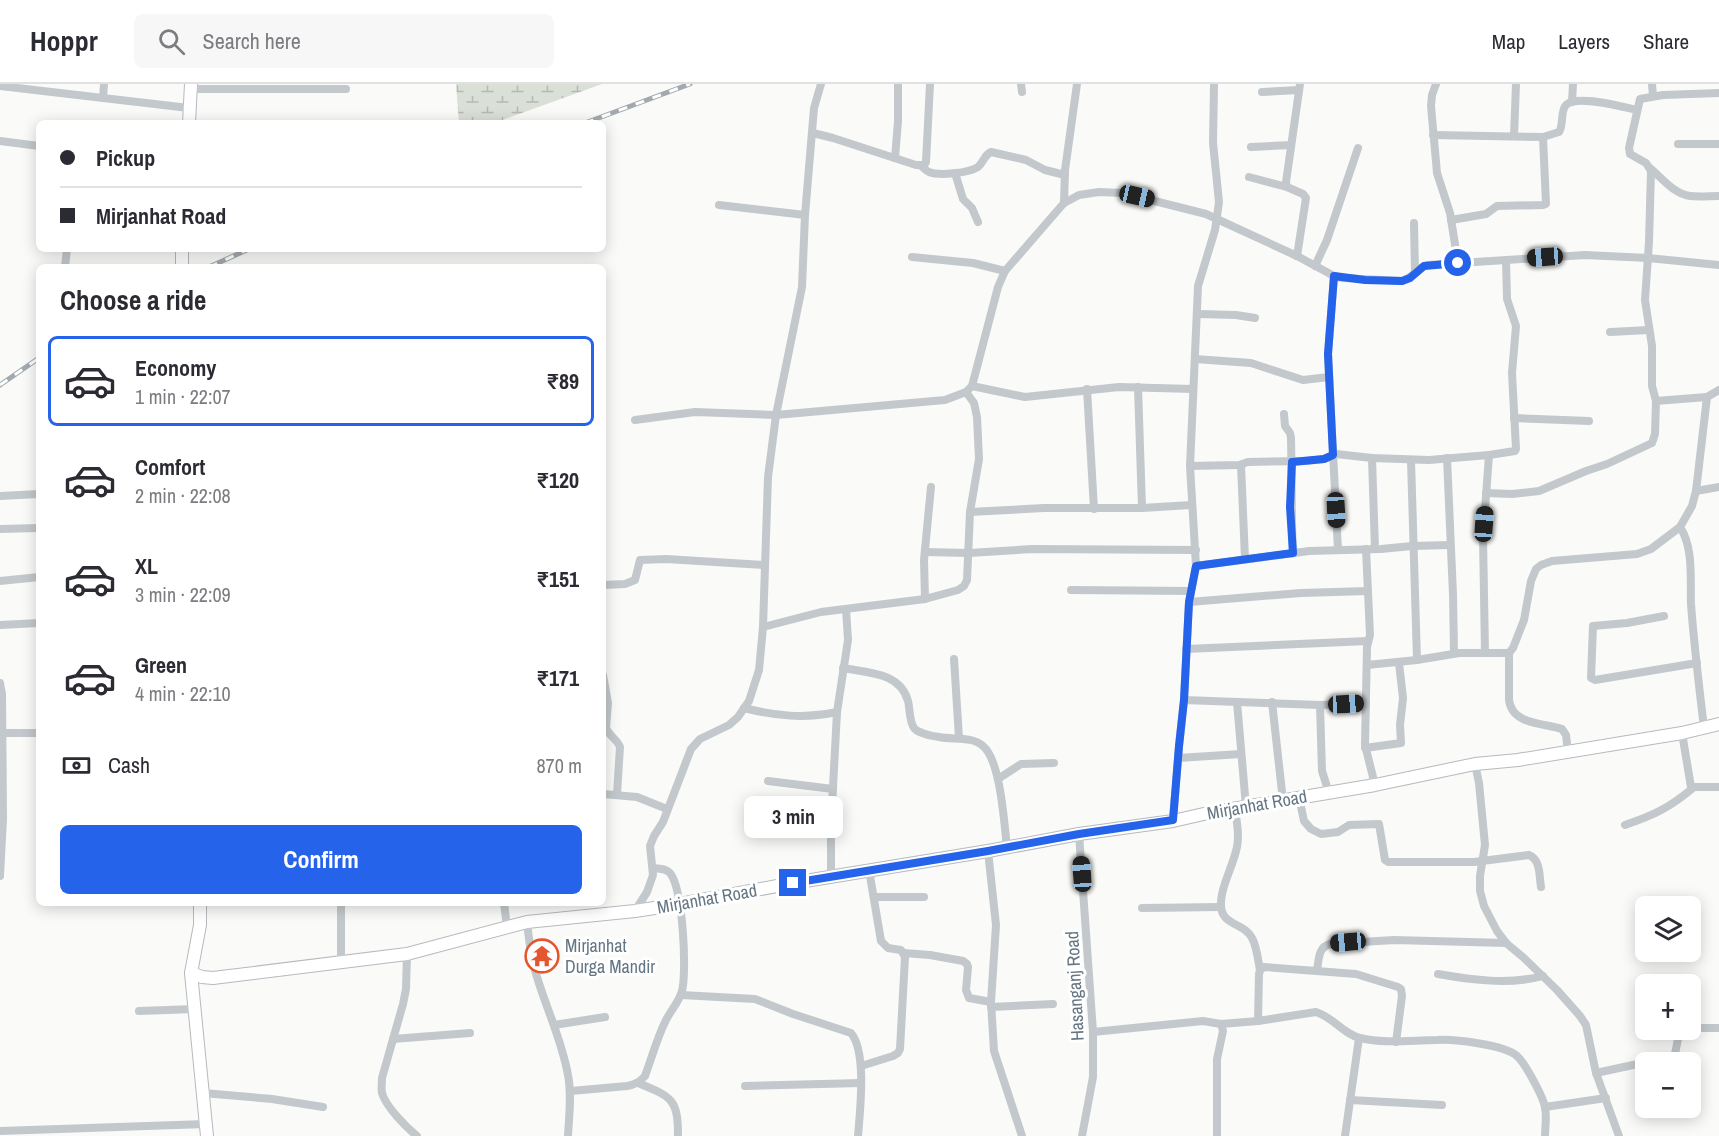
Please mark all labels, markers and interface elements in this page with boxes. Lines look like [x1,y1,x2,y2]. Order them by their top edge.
search box [134,14,554,68]
text: Hoppr [30,22,98,60]
icon: search [155,25,188,58]
text: Search here [203,26,301,56]
text: Map [1492,27,1525,56]
text: Layers [1558,27,1610,56]
text: Share [1643,27,1689,56]
text: Pickup [96,143,155,173]
car [1117,183,1157,209]
text: Mirjanhat Road [96,201,226,231]
car [1526,247,1564,267]
route start [1444,249,1471,276]
text: Choose a ride [60,282,206,318]
text: Economy [135,353,216,383]
icon: car [63,354,117,408]
text: ₹89 [546,366,579,396]
text: 1 min · 22:07 [135,383,231,410]
text: Comfort [135,452,205,482]
icon: car [63,453,117,507]
text: ₹120 [536,465,579,495]
text: 2 min · 22:08 [135,482,231,509]
car [1326,492,1346,528]
car [1474,505,1494,543]
text: XL [135,551,158,581]
icon: car [63,552,117,606]
text: ₹151 [536,564,579,594]
text: 3 min · 22:09 [135,581,231,608]
text: Green [135,650,187,680]
icon: car [63,651,117,705]
text: ₹171 [536,663,579,693]
text: 4 min · 22:10 [135,680,231,707]
car [1328,694,1364,714]
icon: cash [60,749,93,782]
text: Cash [108,750,150,780]
text: 870 m [536,752,582,779]
street label: Mirjanhat Road [1205,783,1309,826]
callout: 3 min [744,796,842,838]
text: 3 min [772,803,815,830]
button: Confirm [60,825,582,894]
car [1072,855,1092,893]
route end [779,869,806,896]
street label: Mirjanhat Road [655,877,759,920]
map controls [1635,896,1701,1118]
button: layers [1635,896,1701,962]
street label: Hasanganj Road [1059,930,1090,1042]
car [1329,931,1367,953]
place label: Mirjanhat Durga Mandir [565,933,655,979]
temple icon: Mirjanhat Durga Mandir [524,938,560,974]
button: + [1635,974,1701,1040]
button: − [1635,1052,1701,1118]

